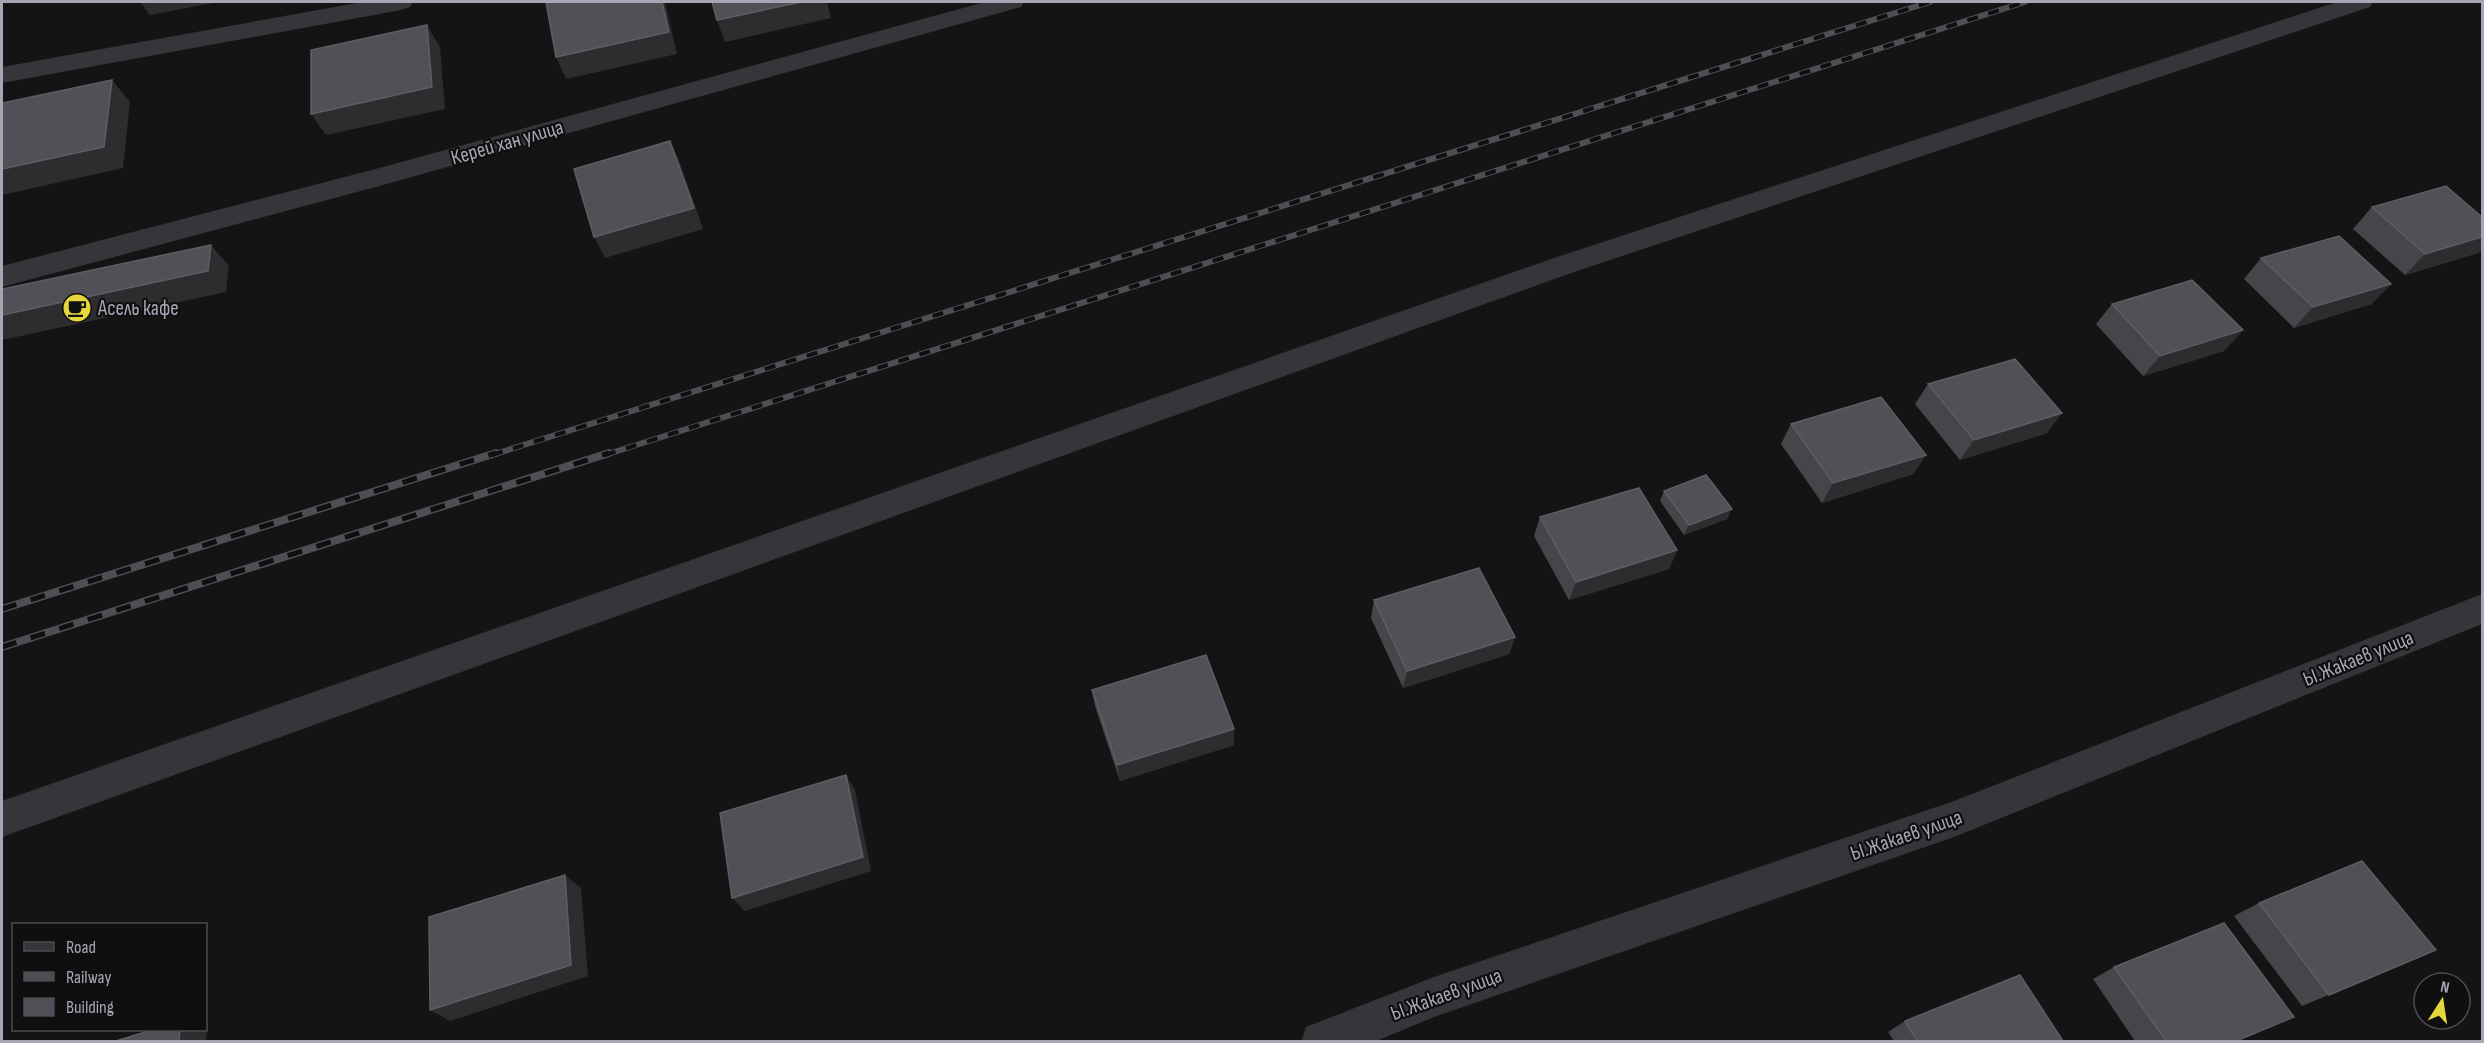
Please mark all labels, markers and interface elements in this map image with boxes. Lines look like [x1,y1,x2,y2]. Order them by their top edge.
street label: Керей хан улица [448,115,566,170]
cafe icon: Асель кафе [61,292,93,324]
place label: Асель кафе [97,296,179,321]
street label: Ы.Жакаев улица [2299,625,2417,692]
street label: Ы.Жакаев улица [1847,805,1965,866]
legend [12,923,207,1031]
text: Road [66,937,96,958]
street label: Ы.Жакаев улица [1387,963,1505,1026]
text: Railway [66,967,111,988]
north arrow [2412,971,2472,1031]
text: N [2439,978,2451,998]
text: Building [66,997,114,1018]

